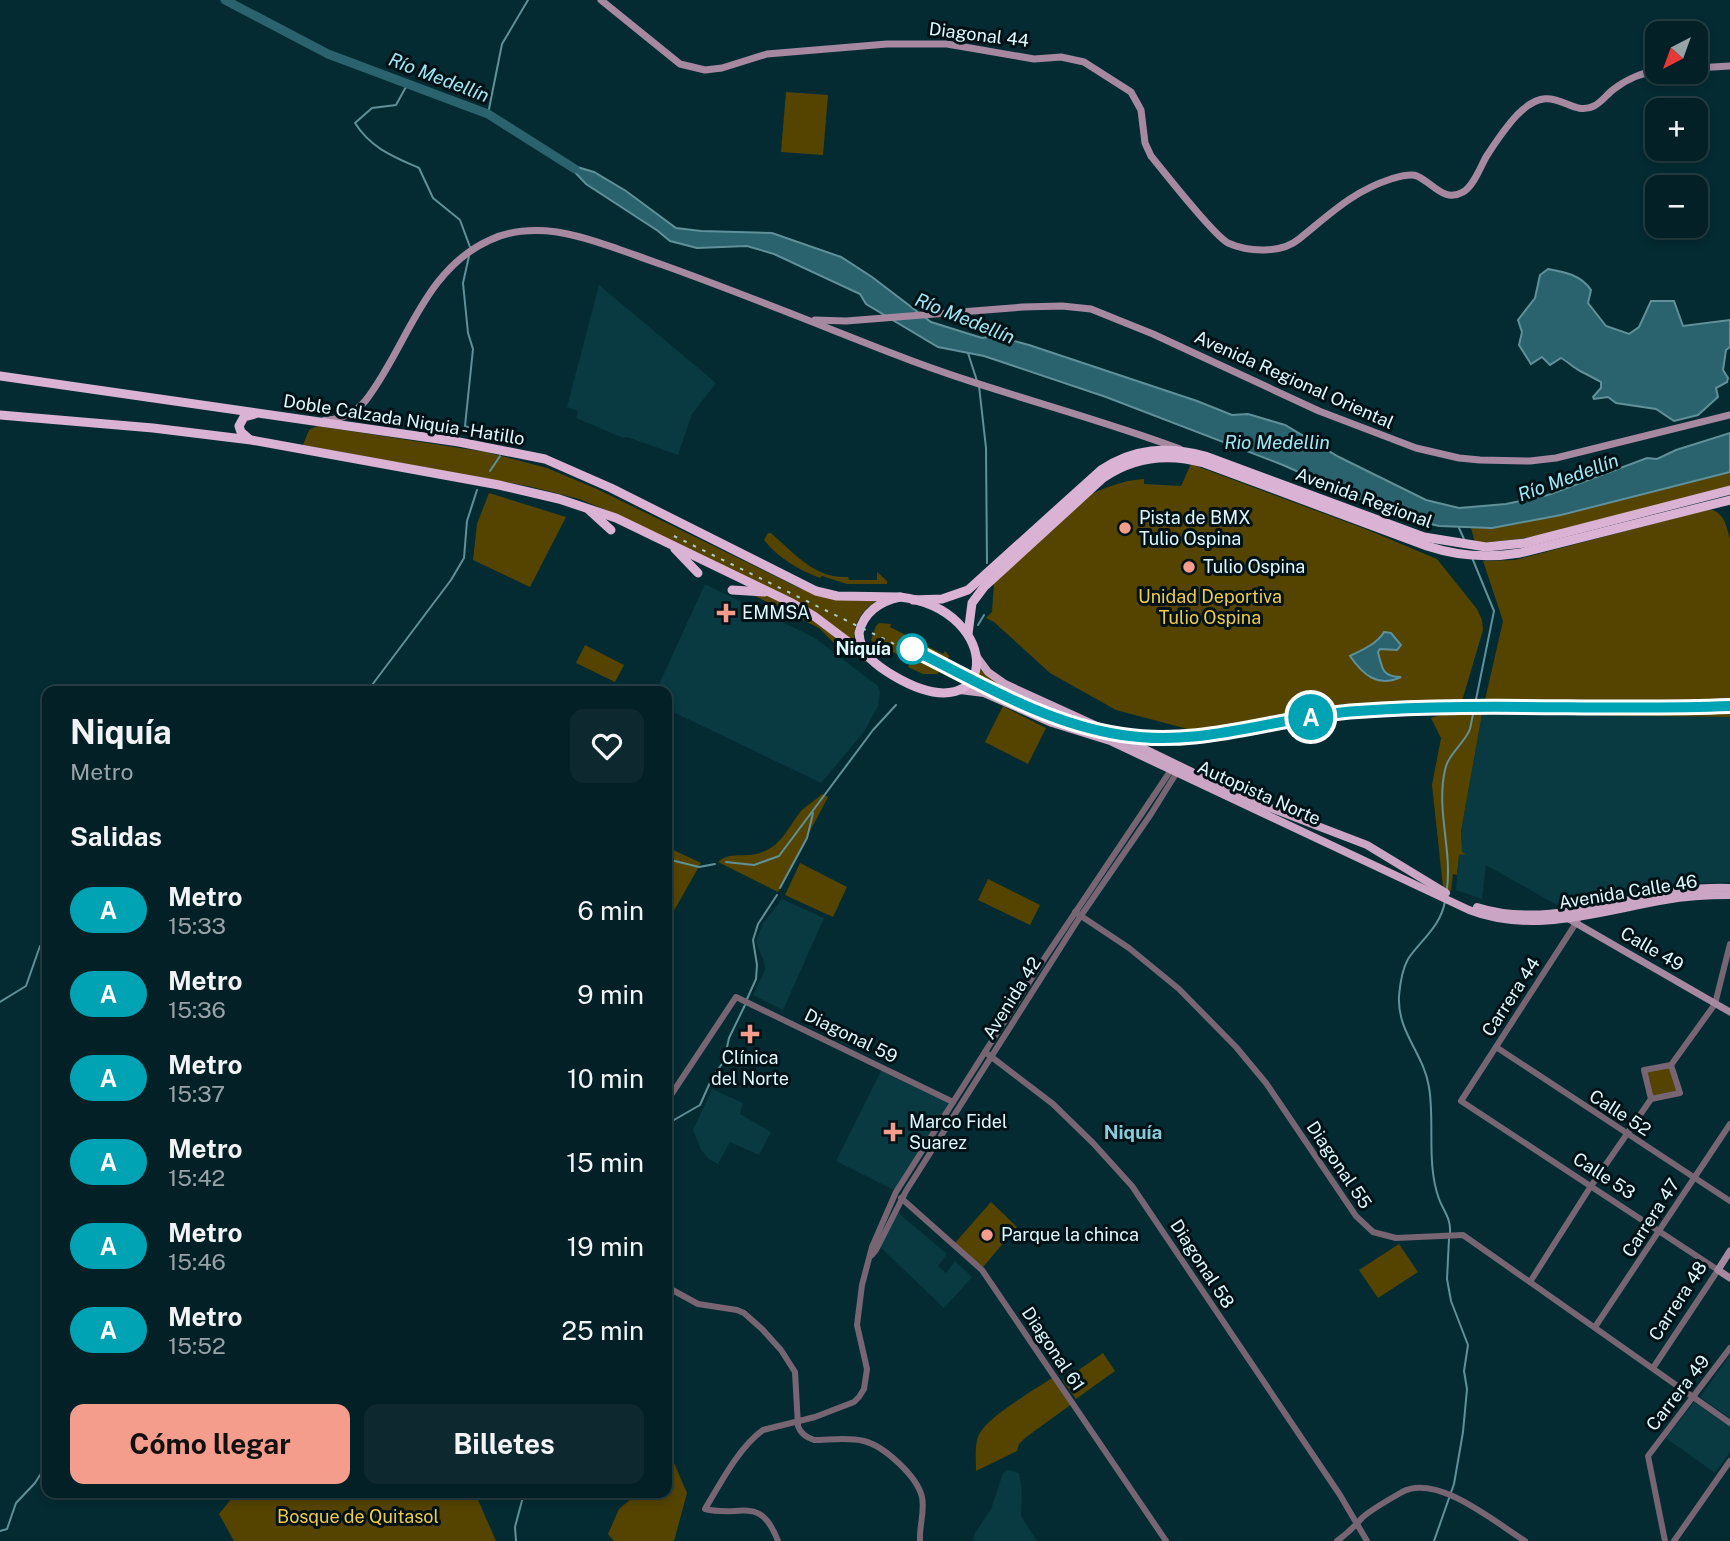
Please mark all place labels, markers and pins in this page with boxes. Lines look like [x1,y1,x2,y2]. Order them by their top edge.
place label: Pista de BMX Tulio Ospina [1139,507,1251,549]
marker: Pista de BMX Tulio Ospina [1117,520,1133,536]
place label: Tulio Ospina [1203,556,1305,577]
marker: Tulio Ospina [1181,559,1197,575]
place label: EMMSA [742,602,810,623]
marker: EMMSA [716,603,736,623]
marker: Niquía [897,634,927,664]
place label: Niquía [835,638,891,659]
marker: Clínica del Norte [740,1024,760,1044]
place label: Clínica del Norte [711,1047,789,1089]
place label: Marco Fidel Suarez [909,1111,1007,1153]
marker: Marco Fidel Suarez [883,1122,903,1142]
place label: Parque la chinca [1001,1224,1139,1245]
marker: Parque la chinca [979,1227,995,1243]

